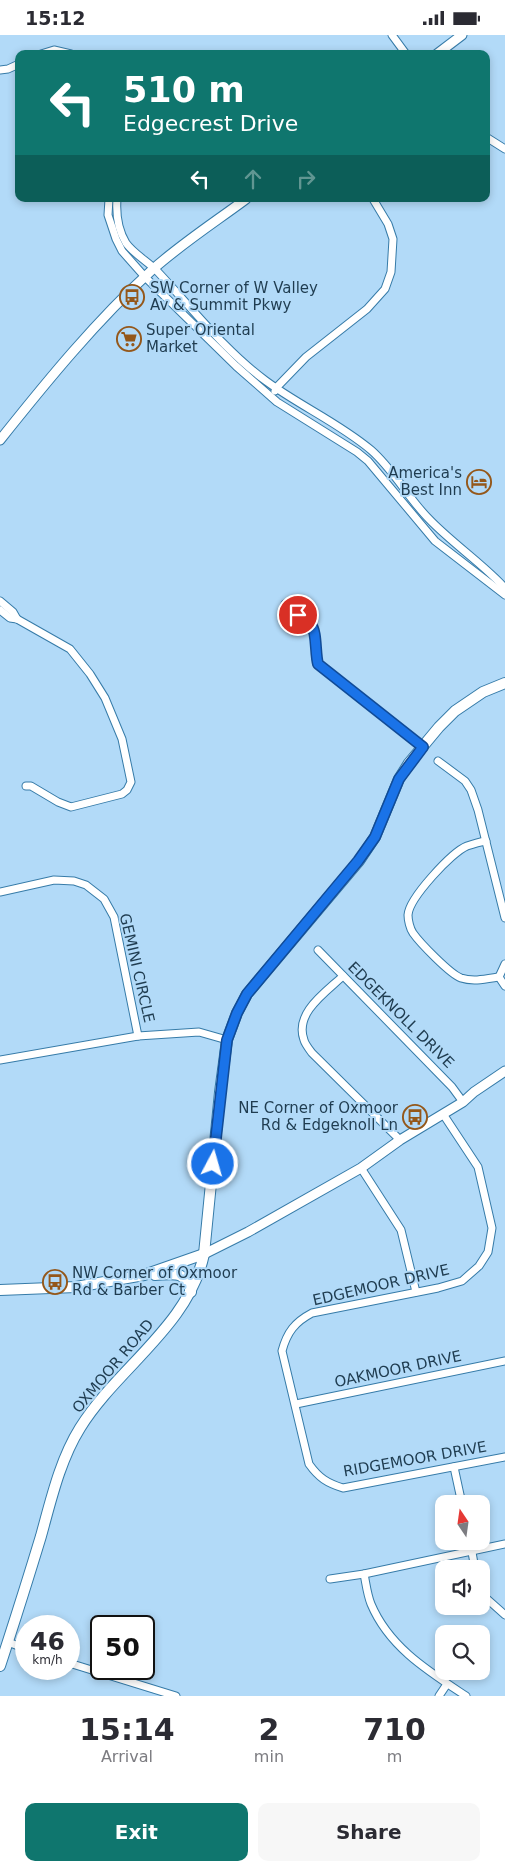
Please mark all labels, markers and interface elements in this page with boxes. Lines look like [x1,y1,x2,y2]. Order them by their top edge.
text: 15:12 [25,7,85,29]
icon: left [40,70,105,135]
text: 510 m [123,70,245,110]
text: Edgecrest Drive [123,111,298,136]
icon: left [186,165,214,193]
icon: ahead [239,165,267,193]
icon: right [292,165,320,193]
place label: SW Corner of W Valley Av & Summit Pkwy [150,279,318,314]
bus stop icon: SW Corner of W Valley Av & Summit Pkwy [119,284,145,310]
place label: Super Oriental Market [146,321,255,356]
supermarket icon: Super Oriental Market [116,326,142,352]
place label: America's Best Inn [388,464,462,499]
hotel icon: America's Best Inn [466,469,492,495]
pin [277,594,319,636]
icon: arrive [284,601,312,629]
street label: GEMINI CIRCLE [116,912,158,1024]
street label: EDGEKNOLL DRIVE [344,958,458,1072]
place label: NE Corner of Oxmoor Rd & Edgeknoll Ln [238,1099,399,1134]
bus stop icon: NE Corner of Oxmoor Rd & Edgeknoll Ln [402,1104,428,1130]
position arrow [186,1137,238,1189]
street label: EDGEMOOR DRIVE [311,1260,451,1310]
place label: NW Corner of Oxmoor Rd & Barber Ct [72,1264,238,1299]
bus stop icon: NW Corner of Oxmoor Rd & Barber Ct [42,1269,68,1295]
street label: OXMOOR ROAD [69,1316,157,1416]
street label: OAKMOOR DRIVE [333,1347,463,1391]
street label: RIDGEMOOR DRIVE [342,1438,488,1480]
north arrow [435,1495,490,1550]
map controls [435,1495,490,1680]
button: sound [435,1560,490,1615]
speed limit sign: 50 [90,1615,155,1680]
button: search [435,1625,490,1680]
text: 46 [30,1627,65,1656]
text: km/h [32,1653,63,1667]
text: 15:14 [79,1712,175,1747]
text: 2 [258,1712,279,1747]
text: 710 [363,1712,426,1747]
text: Arrival [101,1747,153,1766]
text: min [254,1747,284,1766]
text: m [387,1747,402,1766]
button: Exit [25,1803,248,1861]
button: Share [258,1803,480,1861]

